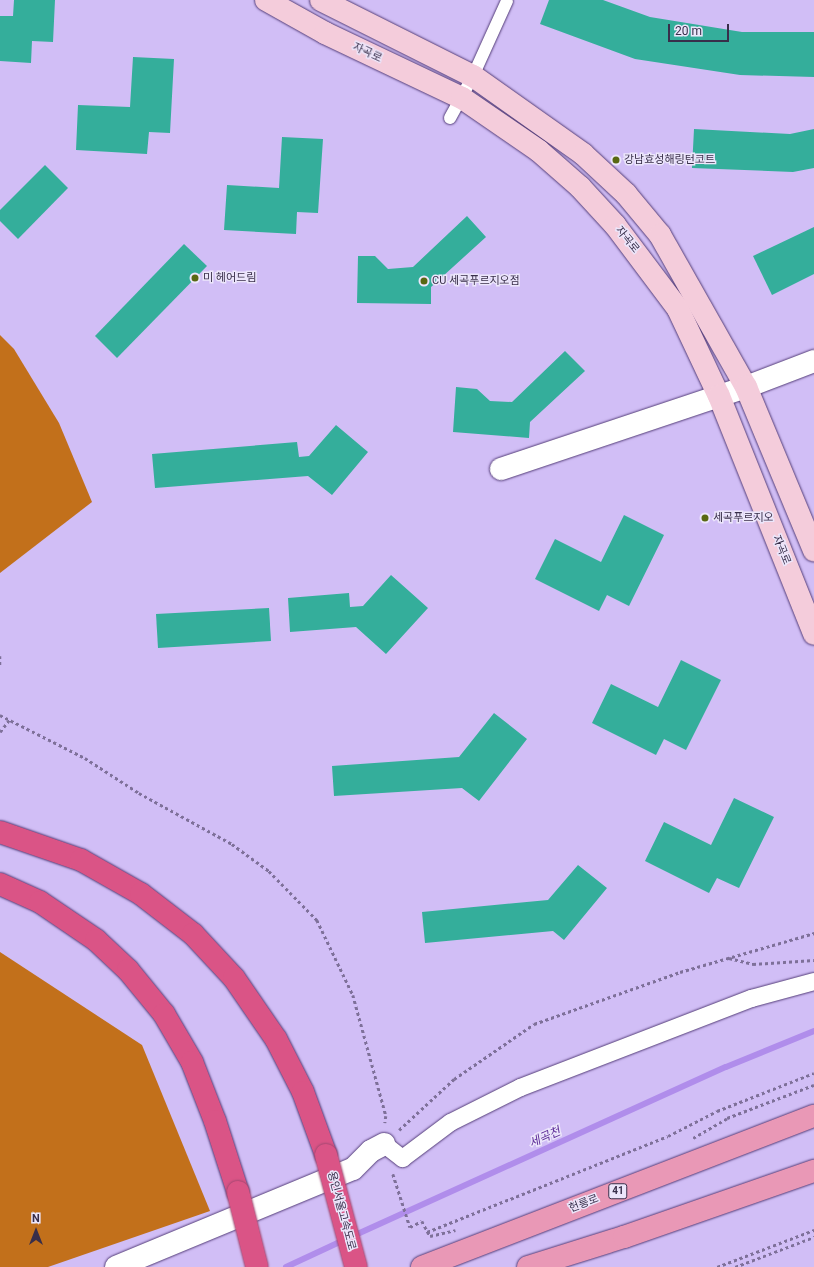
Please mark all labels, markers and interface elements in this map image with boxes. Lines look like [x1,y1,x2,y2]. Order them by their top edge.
scale bar [670,16,731,42]
text: 20 m [675,24,702,38]
street label: 자곡로 [350,41,384,65]
place label: 강남효성해링턴코트 [624,153,715,167]
marker: 강남효성해링턴코트 [611,155,621,165]
street label: 자곡로 [612,224,642,256]
place label: 미 헤어드림 [203,271,256,285]
marker: 미 헤어드림 [190,273,200,283]
place label: CU 세곡푸르지오점 [432,274,520,288]
marker: CU 세곡푸르지오점 [419,276,429,286]
place label: 세곡푸르지오 [713,511,774,525]
marker: 세곡푸르지오 [700,513,710,523]
street label: 자곡로 [769,533,793,567]
water label: 세곡천 [527,1125,563,1151]
street label: 용인서울고속도로 [324,1170,358,1252]
road number: 41 [608,1183,628,1199]
street label: 헌릉로 [567,1192,601,1216]
north arrow [16,1211,56,1251]
text: N [32,1212,40,1225]

